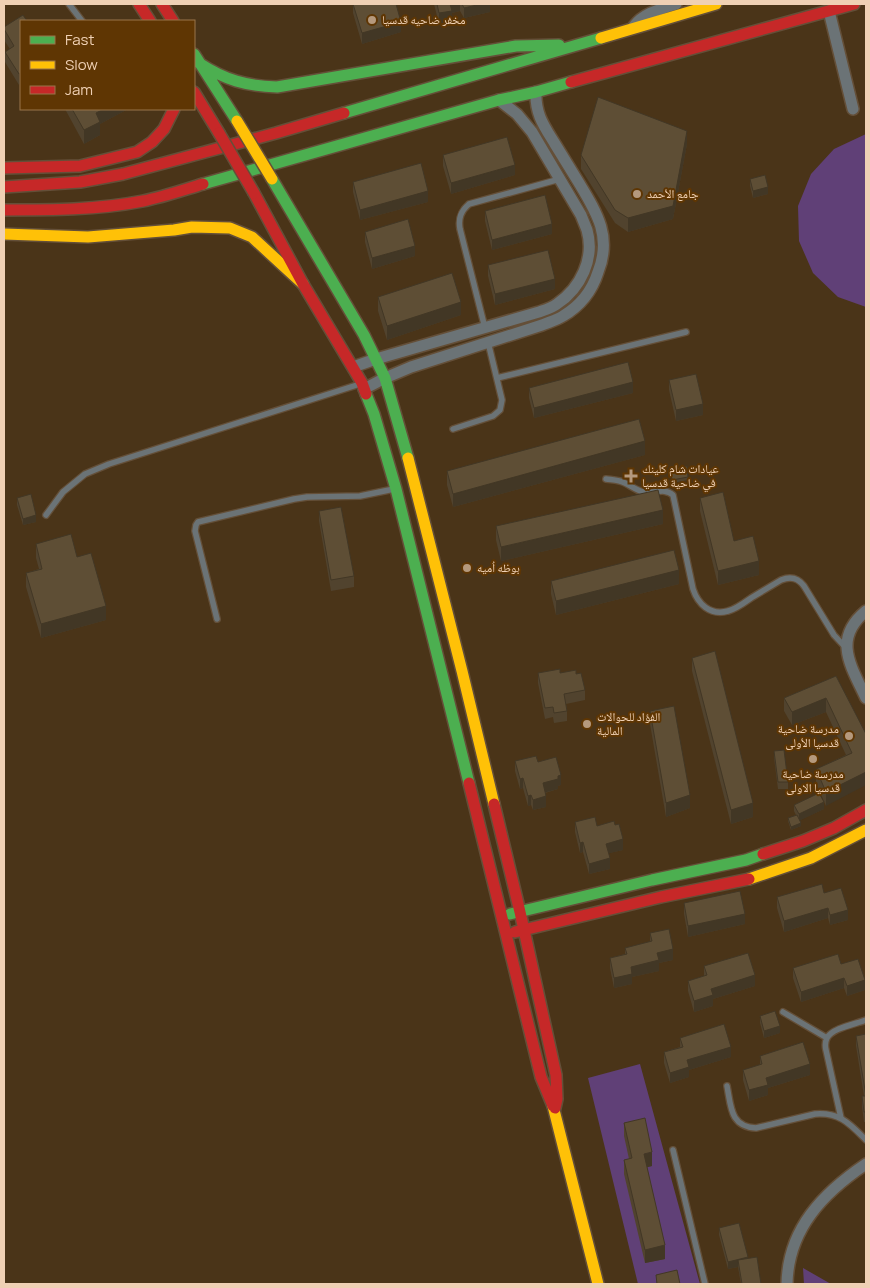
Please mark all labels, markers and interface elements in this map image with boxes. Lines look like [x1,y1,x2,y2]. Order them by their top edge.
place label: مخفر ضاحيه قدسيا [382,11,466,28]
marker: مخفر ضاحيه قدسيا [366,14,378,26]
legend [20,20,195,110]
text: Fast [65,29,94,50]
text: Slow [65,54,98,75]
text: Jam [65,79,93,100]
place label: جامع الأحمد [647,185,699,202]
marker: جامع الأحمد [631,188,643,200]
place label: عيادات شام كلينك في ضاحية قدسيا [642,460,719,493]
marker: عيادات شام كلينك في ضاحية قدسيا [624,469,638,483]
place label: بوظه اُميه [477,559,520,576]
marker: بوظه اُميه [461,562,473,574]
place label: الفؤاد للحوالات المالية [597,708,660,739]
marker: الفؤاد للحوالات المالية [581,718,593,730]
place label: مدرسة ضاحية قدسيا الأولى [778,720,839,751]
marker: مدرسة ضاحية قدسيا الأولى [843,730,855,742]
marker: مدرسة ضاحية قدسيا الاولى [807,753,819,765]
place label: مدرسة ضاحية قدسيا الاولى [782,765,844,796]

